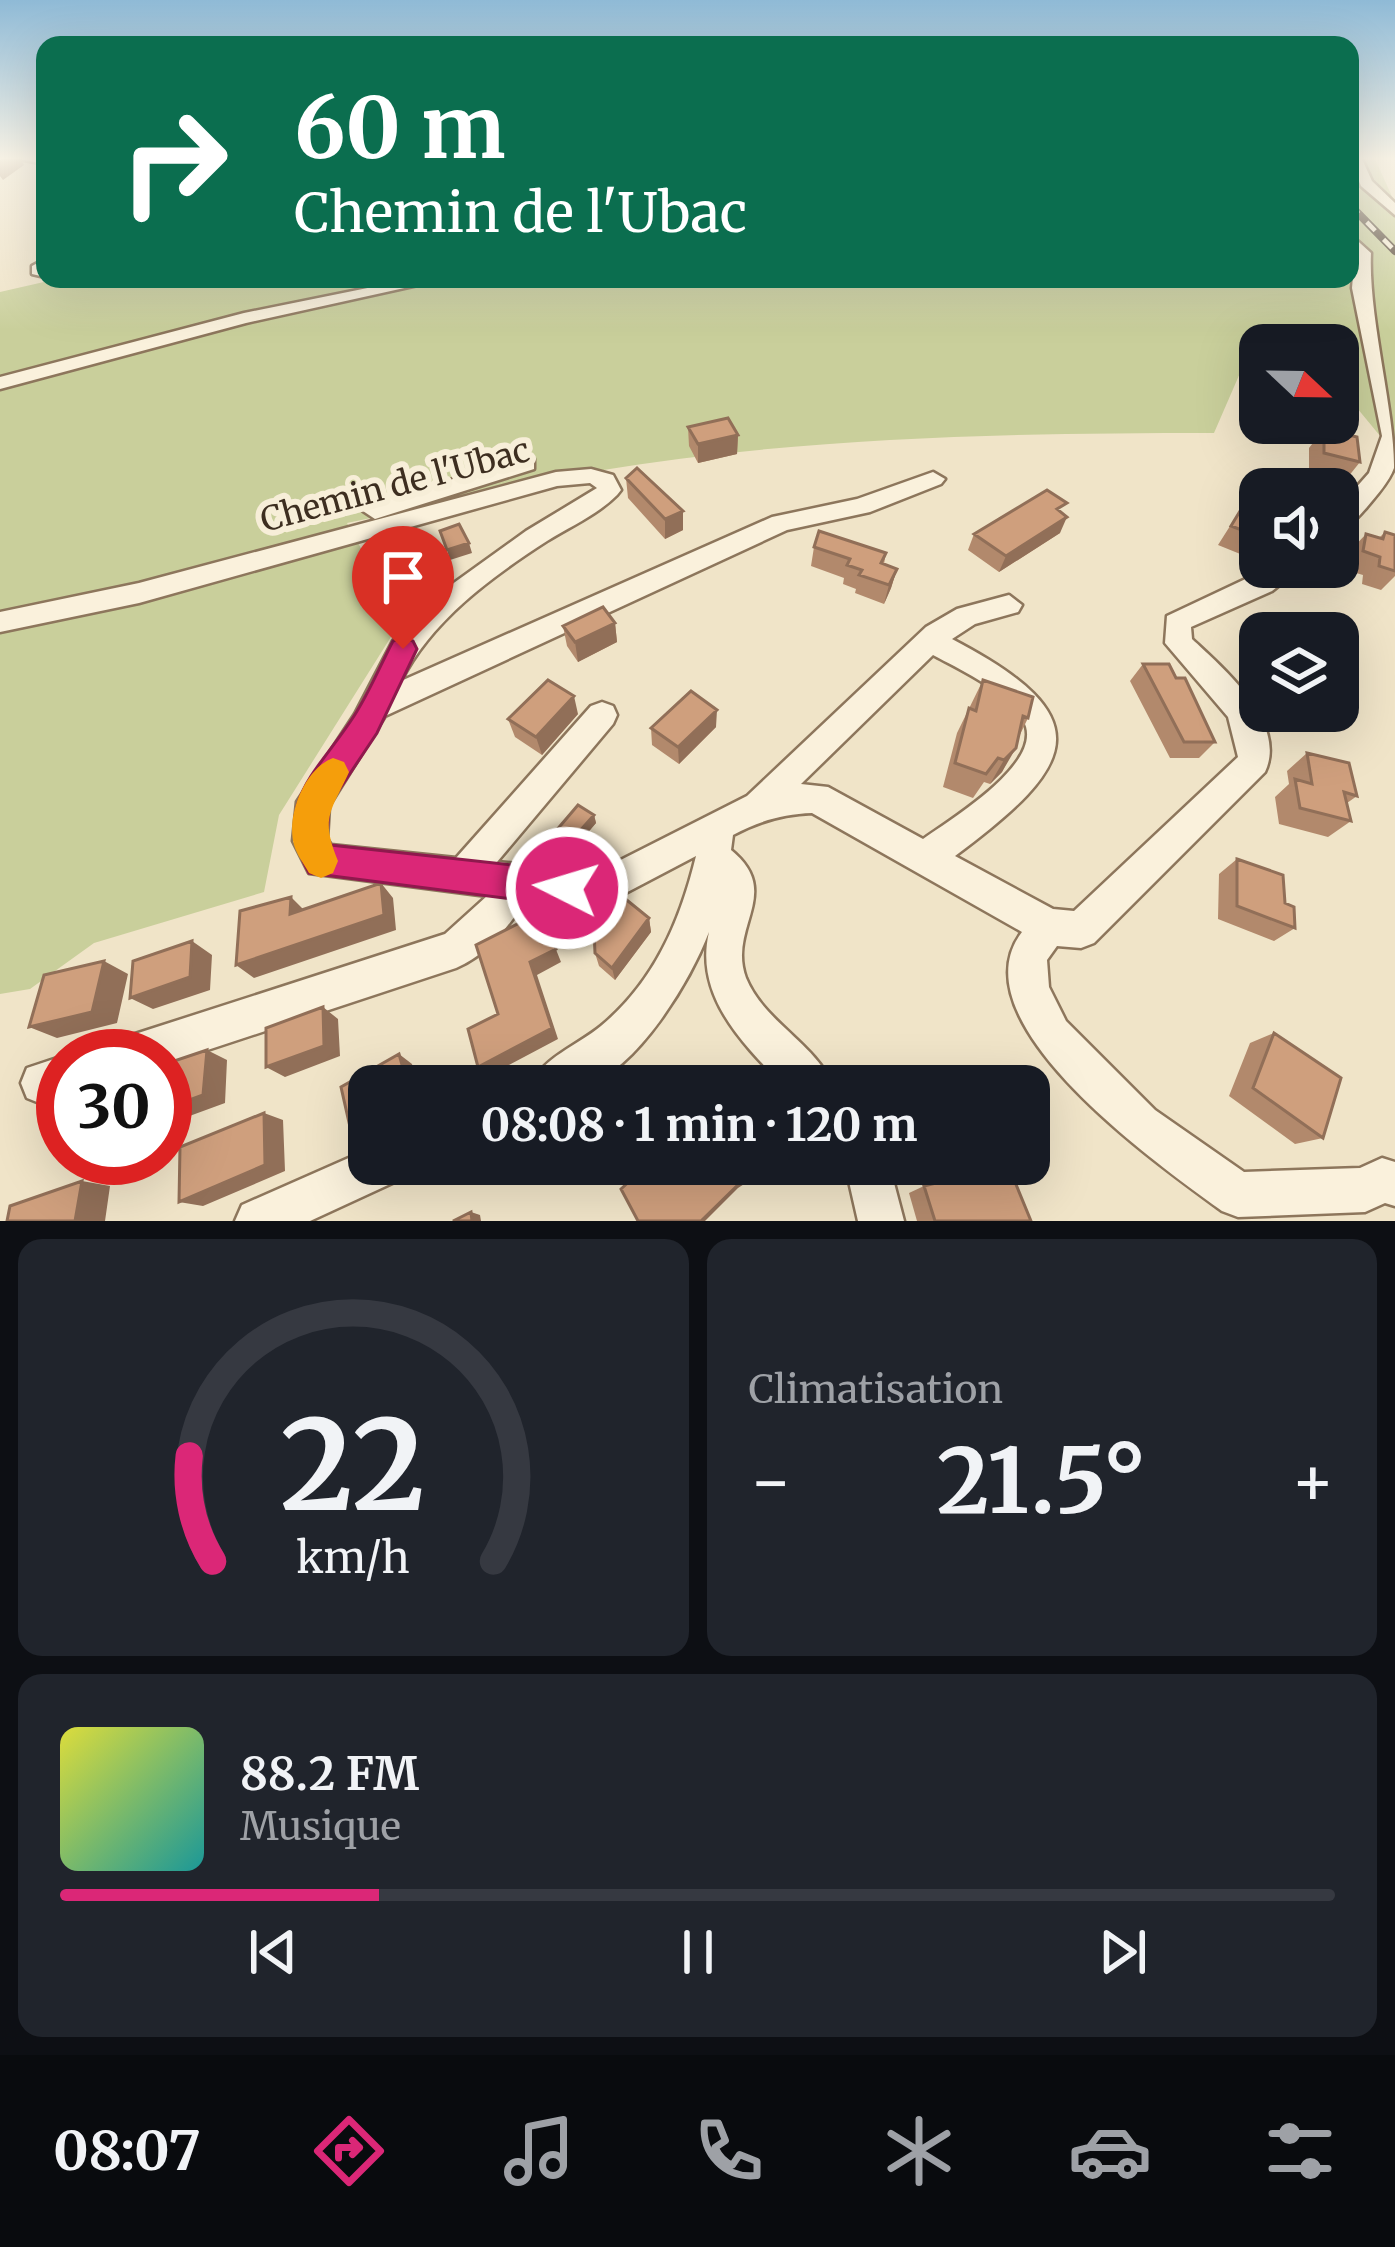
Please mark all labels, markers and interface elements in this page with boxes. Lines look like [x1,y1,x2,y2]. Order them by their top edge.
text: 60 m [294,75,505,181]
icon: right [96,84,252,240]
text: Chemin de l'Ubac [294,179,747,247]
north arrow [1239,324,1359,444]
map controls [1239,324,1359,732]
street label: Chemin de l'Ubac [256,429,534,541]
button: sound [1239,468,1359,588]
pin [352,526,454,649]
icon: arrive [370,544,436,610]
button: layers [1239,612,1359,732]
position arrow [504,825,630,951]
speed limit sign: 30 [36,1029,192,1185]
text: 08:08 · 1 min · 120 m [480,1097,918,1153]
text: Climatisation [749,1365,1003,1414]
text: 22 [281,1387,426,1544]
text: 21.5° [937,1424,1147,1538]
text: − [749,1440,793,1523]
text: + [1291,1440,1335,1523]
text: km/h [296,1530,410,1584]
text: 88.2 FM [240,1746,419,1802]
text: Musique [240,1802,401,1851]
icon: previous [240,1919,306,1985]
icon: pause [665,1919,731,1985]
icon: next [1090,1919,1156,1985]
icon: directions [307,2109,391,2193]
icon: music [497,2109,581,2193]
icon: phone [687,2109,771,2193]
icon: climate [877,2109,961,2193]
icon: car [1068,2109,1152,2193]
icon: filters [1258,2109,1342,2193]
text: 08:07 [53,2117,201,2185]

